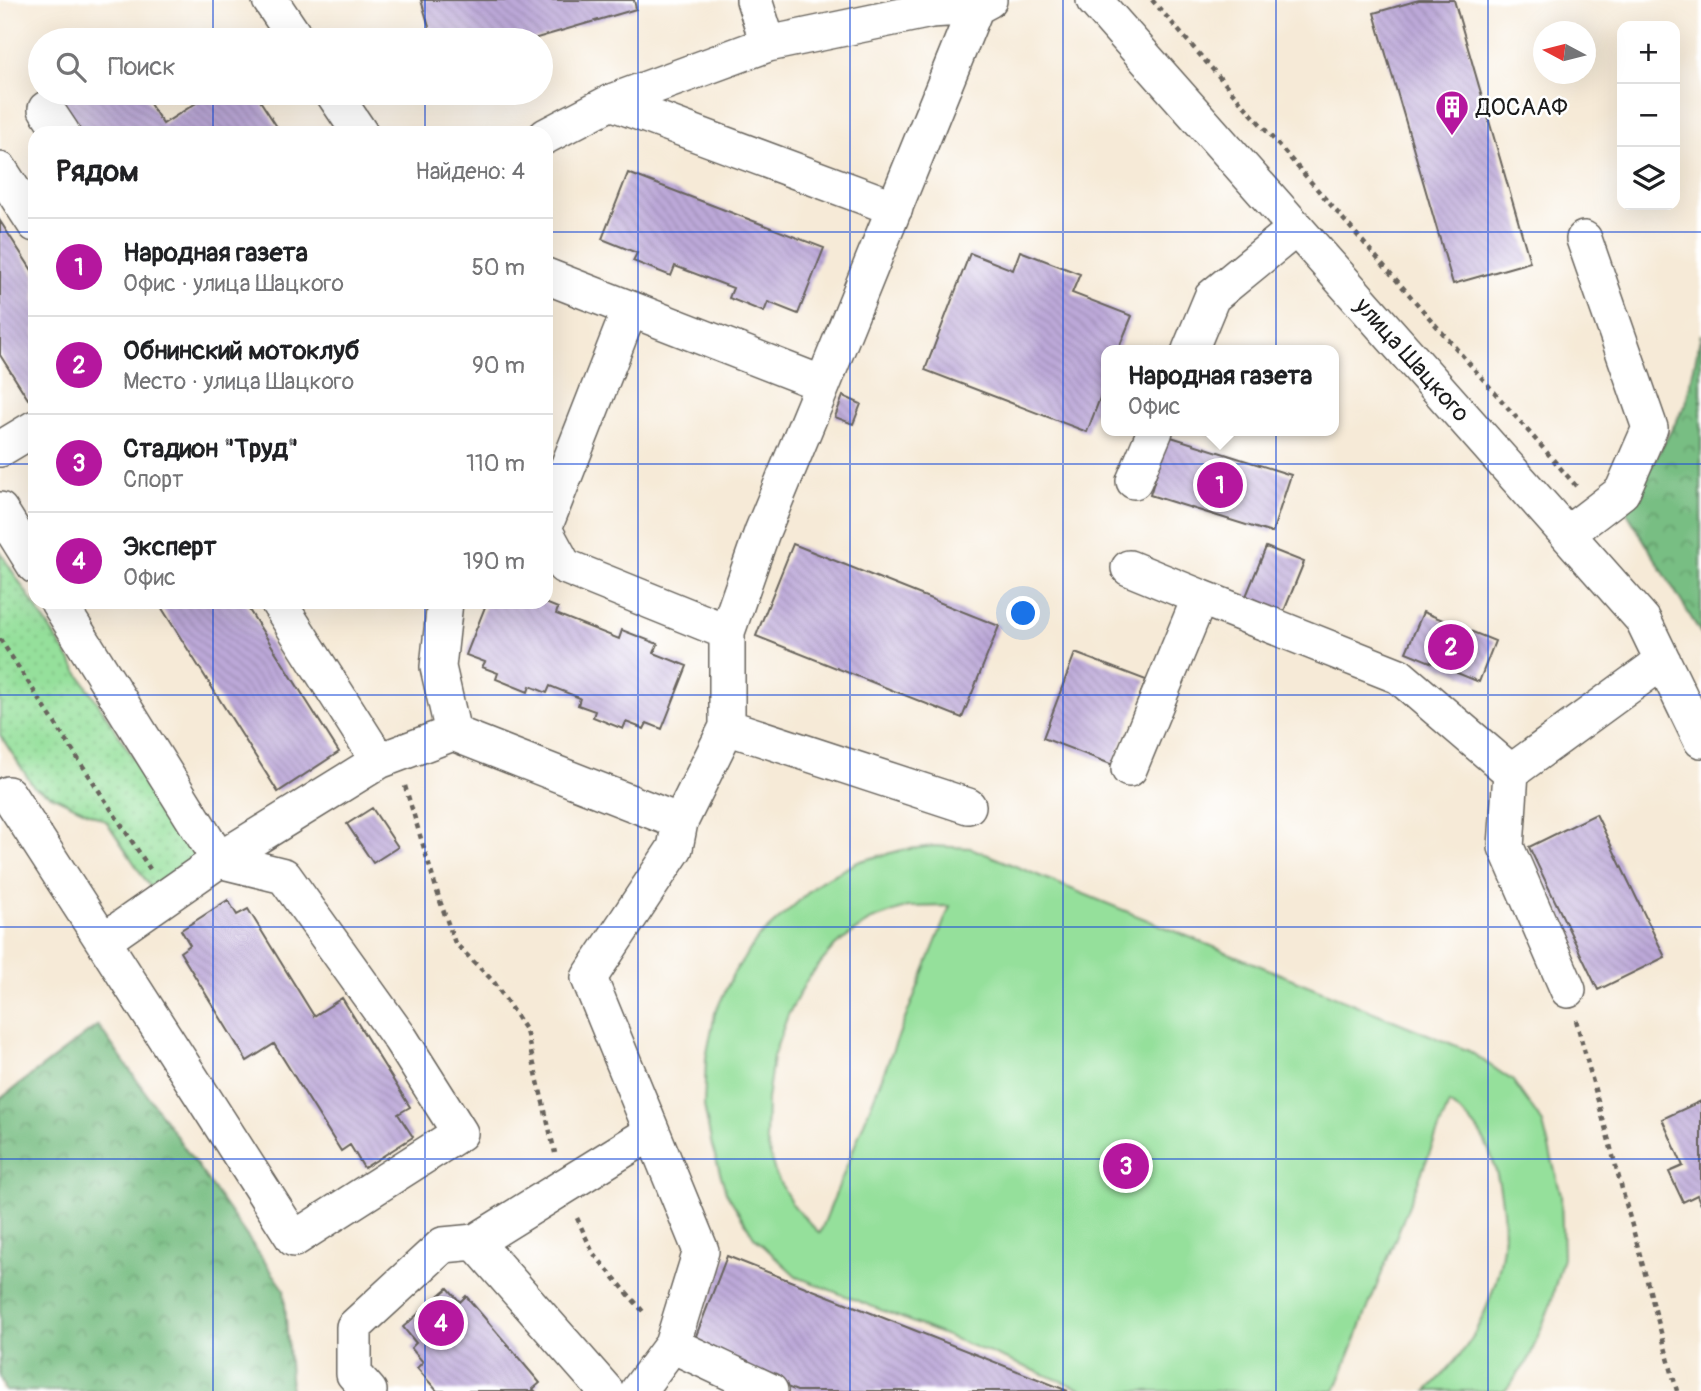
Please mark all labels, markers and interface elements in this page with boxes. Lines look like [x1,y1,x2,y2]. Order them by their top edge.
north arrow [1533,21,1596,84]
map controls [1617,21,1680,210]
button: + [1617,21,1680,84]
search box [28,28,553,105]
icon: search [52,48,90,86]
text: Поиск [108,51,176,83]
button: − [1617,84,1680,147]
building icon: ДОСААФ [1433,88,1471,137]
place label: ДОСААФ [1475,93,1568,122]
button: layers [1617,147,1680,210]
text: Рядом [56,153,139,190]
text: Найдено: 4 [415,157,525,186]
text: Народная газета [123,237,308,269]
text: 1 [75,253,84,282]
text: 50 m [471,253,525,282]
text: Офис · улица Шацкого [123,269,344,298]
street label: улица Шацкого [1348,291,1475,428]
text: Обнинский мотоклуб [123,335,359,367]
popup [1101,345,1339,436]
text: 2 [73,351,85,380]
text: 90 m [472,351,525,380]
text: Народная газета [1128,360,1312,392]
text: Место · улица Шацкого [123,367,354,396]
text: Офис [1128,392,1180,421]
text: Стадион "Труд" [123,433,298,465]
text: 3 [73,449,85,478]
text: 110 m [466,449,525,478]
pin: 1 [1197,459,1243,511]
text: Спорт [123,465,184,494]
text: Эксперт [123,531,217,563]
text: 4 [72,547,86,576]
text: 190 m [463,547,525,576]
text: Офис [123,563,176,592]
your location [1006,596,1040,630]
pin: 2 [1428,621,1474,673]
pin: 3 [1103,1140,1149,1192]
pin: 4 [418,1297,464,1349]

